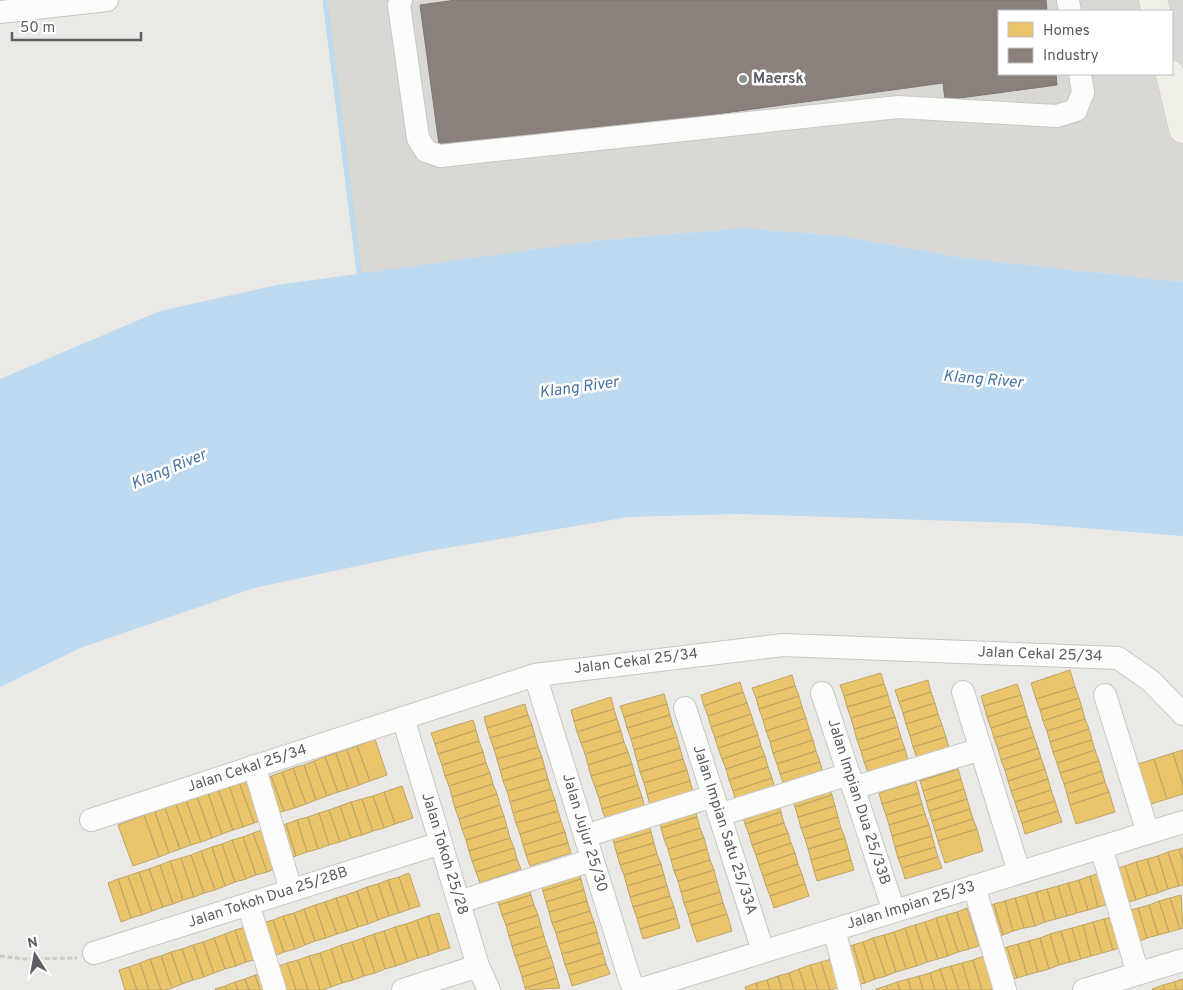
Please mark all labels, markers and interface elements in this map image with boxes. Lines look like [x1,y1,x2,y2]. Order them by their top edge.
scale bar [12,10,141,42]
legend [998,10,1173,75]
text: 50 m [20,19,55,38]
text: Homes [1043,22,1090,41]
text: Industry [1043,47,1099,66]
place label: Maersk [753,70,804,89]
marker: Maersk [737,73,749,85]
water label: Klang River [942,367,1026,394]
water label: Klang River [538,372,622,403]
water label: Klang River [128,444,211,495]
street label: Jalan Cekal 25/34 [977,643,1103,667]
street label: Jalan Cekal 25/34 [573,645,699,679]
street label: Jalan Impian Dua 25/33B [822,717,894,887]
street label: Jalan Cekal 25/34 [185,741,309,797]
street label: Jalan Impian Satu 25/33A [688,743,760,917]
street label: Jalan Jujur 25/30 [557,771,611,895]
street label: Jalan Tokoh 25/28 [416,790,472,918]
street label: Jalan Tokoh Dua 25/28B [186,863,350,933]
street label: Jalan Impian 25/33 [844,877,978,935]
north arrow [10,930,60,980]
text: N [26,934,39,953]

